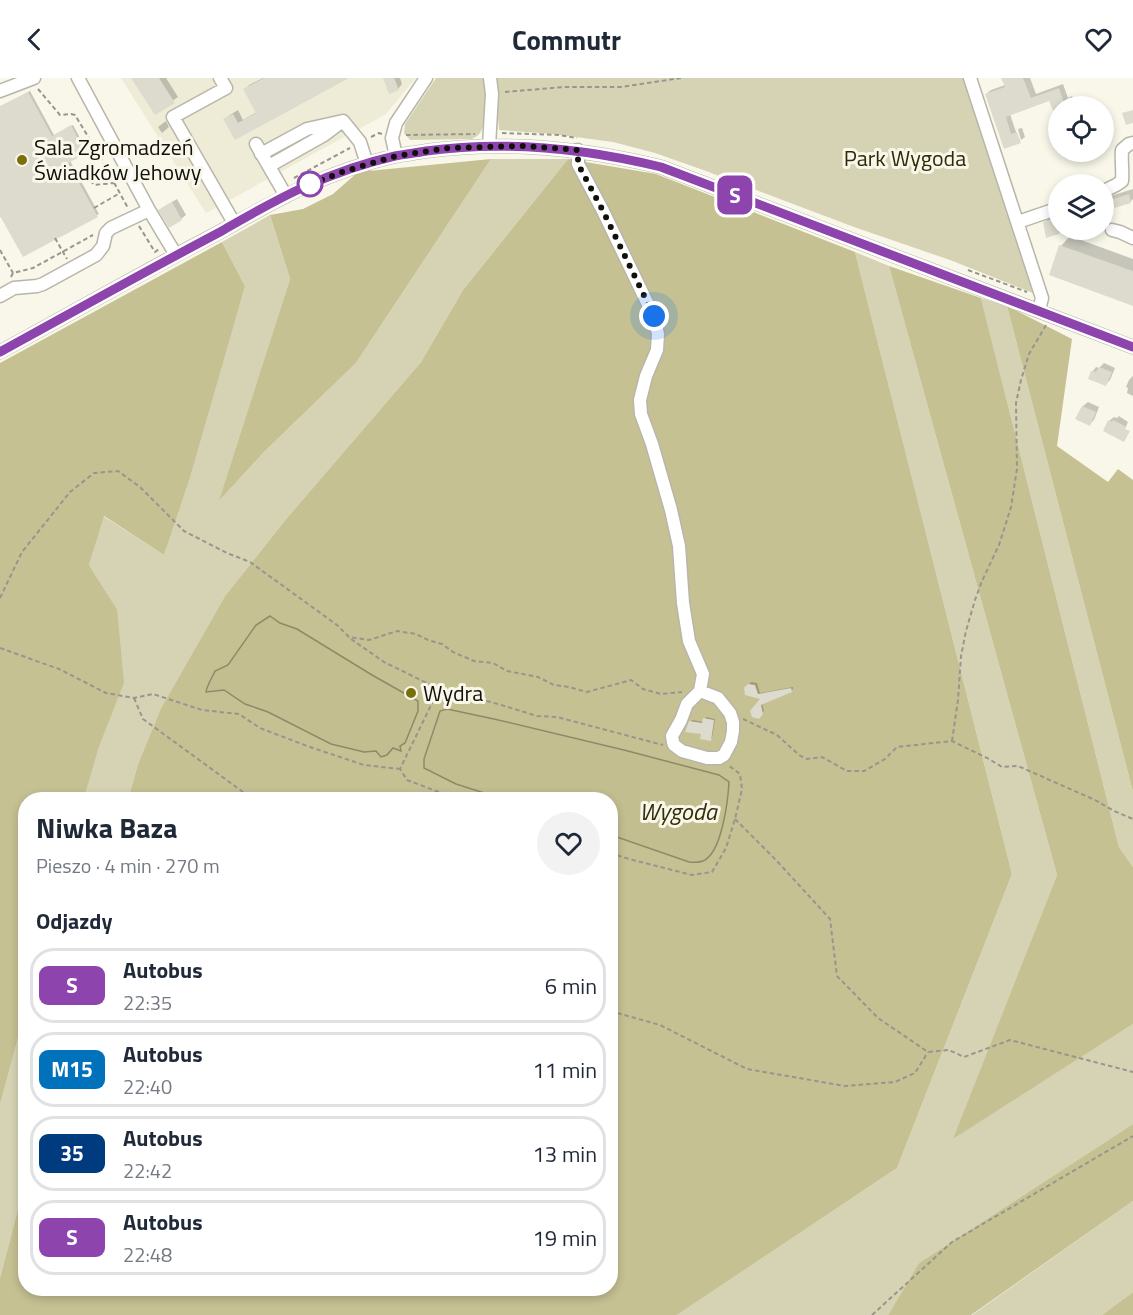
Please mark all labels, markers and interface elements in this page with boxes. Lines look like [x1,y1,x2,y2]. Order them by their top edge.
text: Commutr [512,19,621,60]
icon: back [18,23,51,56]
icon: heart [1082,23,1115,56]
map controls [1048,96,1114,240]
button: locate [1048,96,1114,162]
place label: Sala Zgromadzeń Świadków Jehowy [34,130,202,189]
park label: Park Wygoda [844,141,966,175]
marker: Sala Zgromadzeń Świadków Jehowy [15,153,29,167]
unlabelled marker [297,171,323,197]
button: layers [1048,174,1114,240]
line badge: S [716,176,754,214]
text: S [729,179,741,211]
your location [639,301,669,331]
place label: Wydra [423,676,483,710]
marker: Wydra [404,686,418,700]
water label: Wygoda [639,793,719,829]
text: Niwka Baza [36,806,178,849]
button: heart [537,812,600,875]
text: Pieszo · 4 min · 270 m [36,850,220,881]
text: Odjazdy [36,904,112,938]
text: Autobus [123,953,203,987]
text: S [66,969,78,1001]
text: 6 min [545,969,597,1003]
text: 22:35 [123,987,172,1018]
text: Autobus [123,1037,203,1071]
text: M15 [51,1053,93,1085]
text: 11 min [532,1053,597,1087]
text: 22:40 [123,1071,172,1102]
text: Autobus [123,1121,203,1155]
text: 35 [60,1137,84,1169]
text: 13 min [532,1137,597,1171]
text: 22:42 [123,1155,172,1186]
text: Autobus [123,1205,203,1239]
text: S [66,1221,78,1253]
text: 19 min [532,1221,597,1255]
text: 22:48 [123,1239,172,1270]

